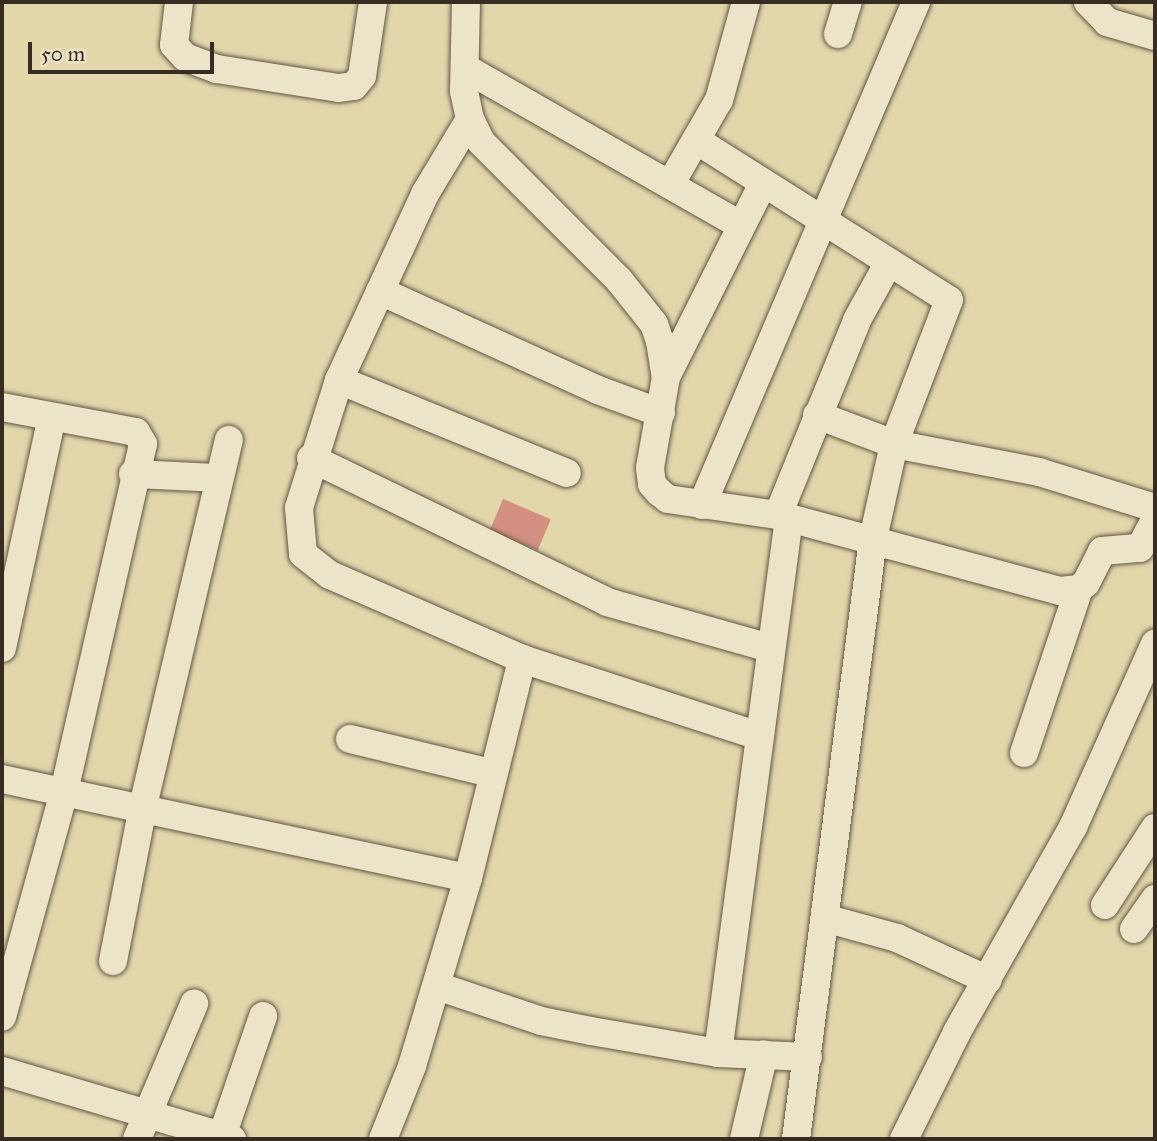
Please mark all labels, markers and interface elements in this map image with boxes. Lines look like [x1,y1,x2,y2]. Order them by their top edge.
scale bar [32,28,217,72]
text: 50 m [41,41,85,67]

